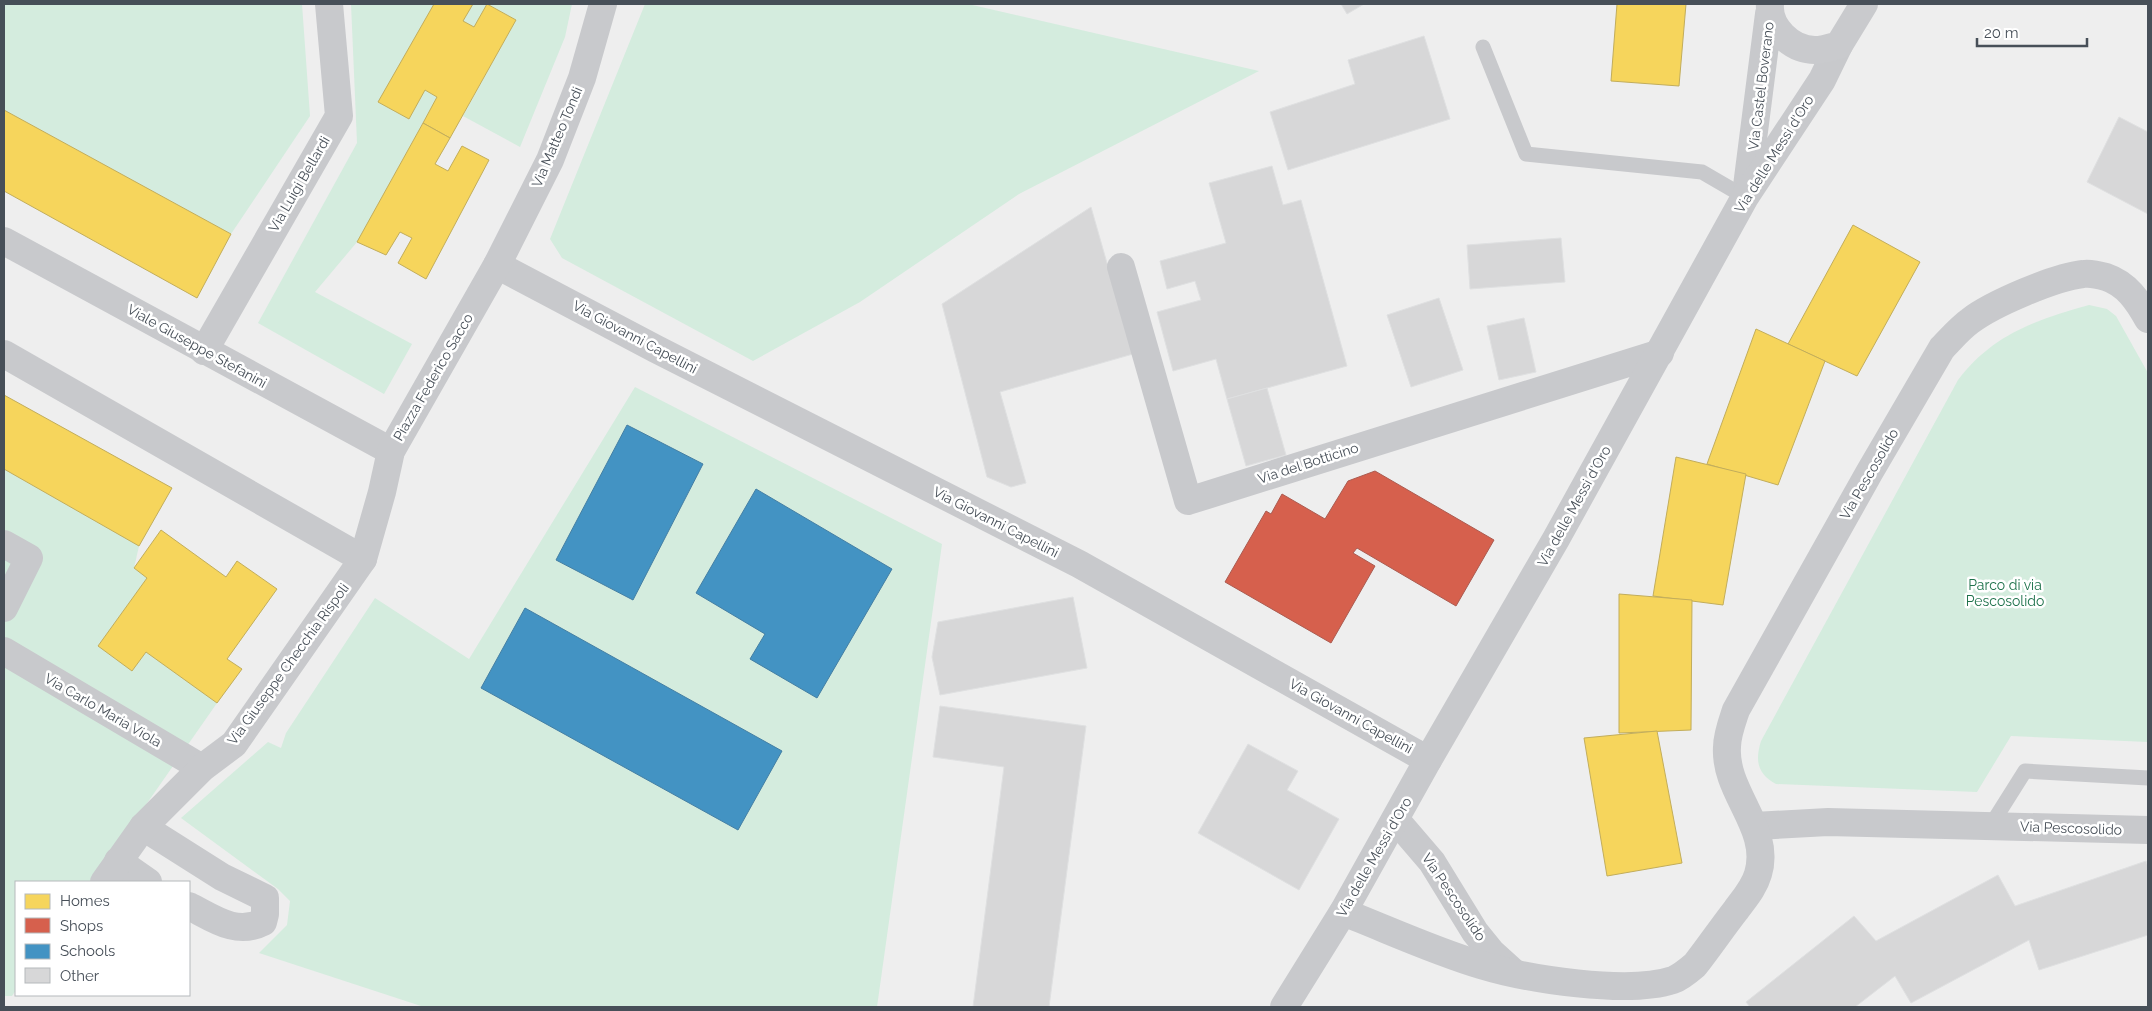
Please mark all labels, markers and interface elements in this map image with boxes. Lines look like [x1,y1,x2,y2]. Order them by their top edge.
scale bar [1977,15,2087,47]
street label: Via Castel Boverano [1745,21,1777,151]
text: 20 m [1984,24,2019,42]
street label: Via Matteo Tondi [529,84,585,190]
street label: Via delle Messi d'Oro [1731,92,1817,216]
street label: Via Luigi Bellardi [265,133,333,235]
street label: Via Giovanni Capellini [570,297,700,377]
street label: Viale Giuseppe Stefanini [124,301,270,391]
street label: Piazza Federico Sacco [390,310,476,444]
street label: Via Pescosolido [1837,426,1901,522]
street label: Via del Botticino [1256,439,1360,487]
street label: Via delle Messi d'Oro [1534,443,1614,569]
street label: Via Giovanni Capellini [931,483,1061,561]
park label: Parco di via Pescosolido [1966,577,2044,609]
street label: Via Giuseppe Checchia Rispoli [224,580,352,748]
street label: Via Carlo Maria Viola [42,670,164,750]
street label: Via Giovanni Capellini [1286,675,1416,757]
street label: Via delle Messi d'Oro [1333,794,1415,920]
street label: Via Pescosolido [2020,818,2122,838]
street label: Via Pescosolido [1419,850,1489,944]
legend [15,881,190,996]
text: Homes [60,892,110,910]
text: Shops [60,917,103,935]
text: Schools [60,942,115,960]
text: Other [60,967,100,985]

